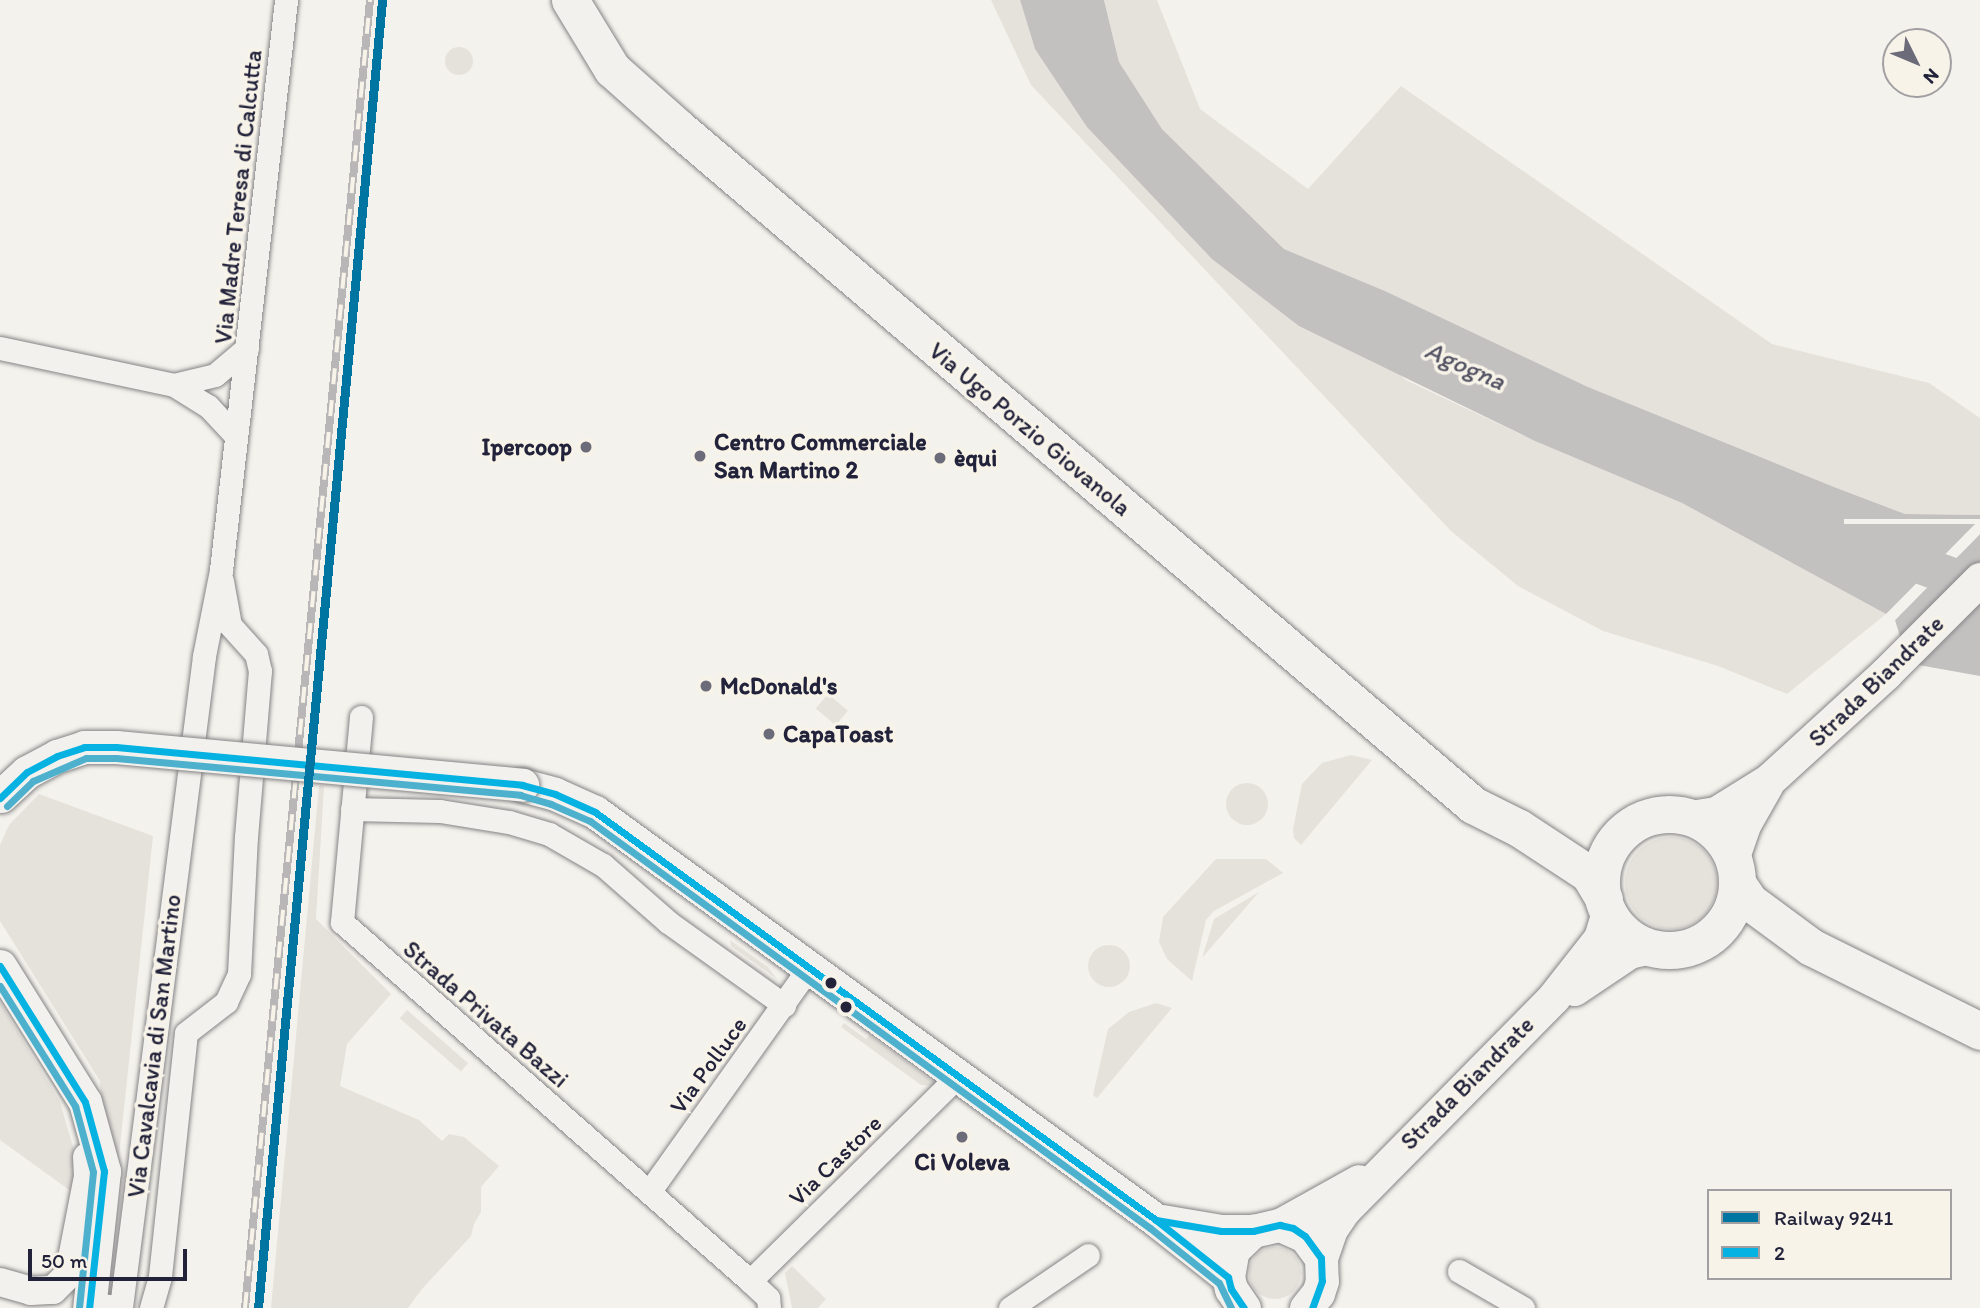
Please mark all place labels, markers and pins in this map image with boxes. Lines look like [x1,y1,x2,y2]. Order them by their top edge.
place label: Centro Commerciale San Martino 2 [714,428,927,484]
place label: Ipercoop [482,433,572,461]
marker: Ipercoop [578,439,594,455]
place label: èqui [954,444,997,472]
marker: Centro Commerciale San Martino 2 [692,448,708,464]
marker: èqui [932,450,948,466]
place label: McDonald's [720,672,837,700]
marker: McDonald's [698,678,714,694]
place label: CapaToast [783,720,893,748]
marker: CapaToast [761,726,777,742]
unlabelled marker [824,976,838,990]
unlabelled marker [839,1000,853,1014]
marker: Ci Voleva [954,1129,970,1145]
place label: Ci Voleva [915,1148,1009,1176]

